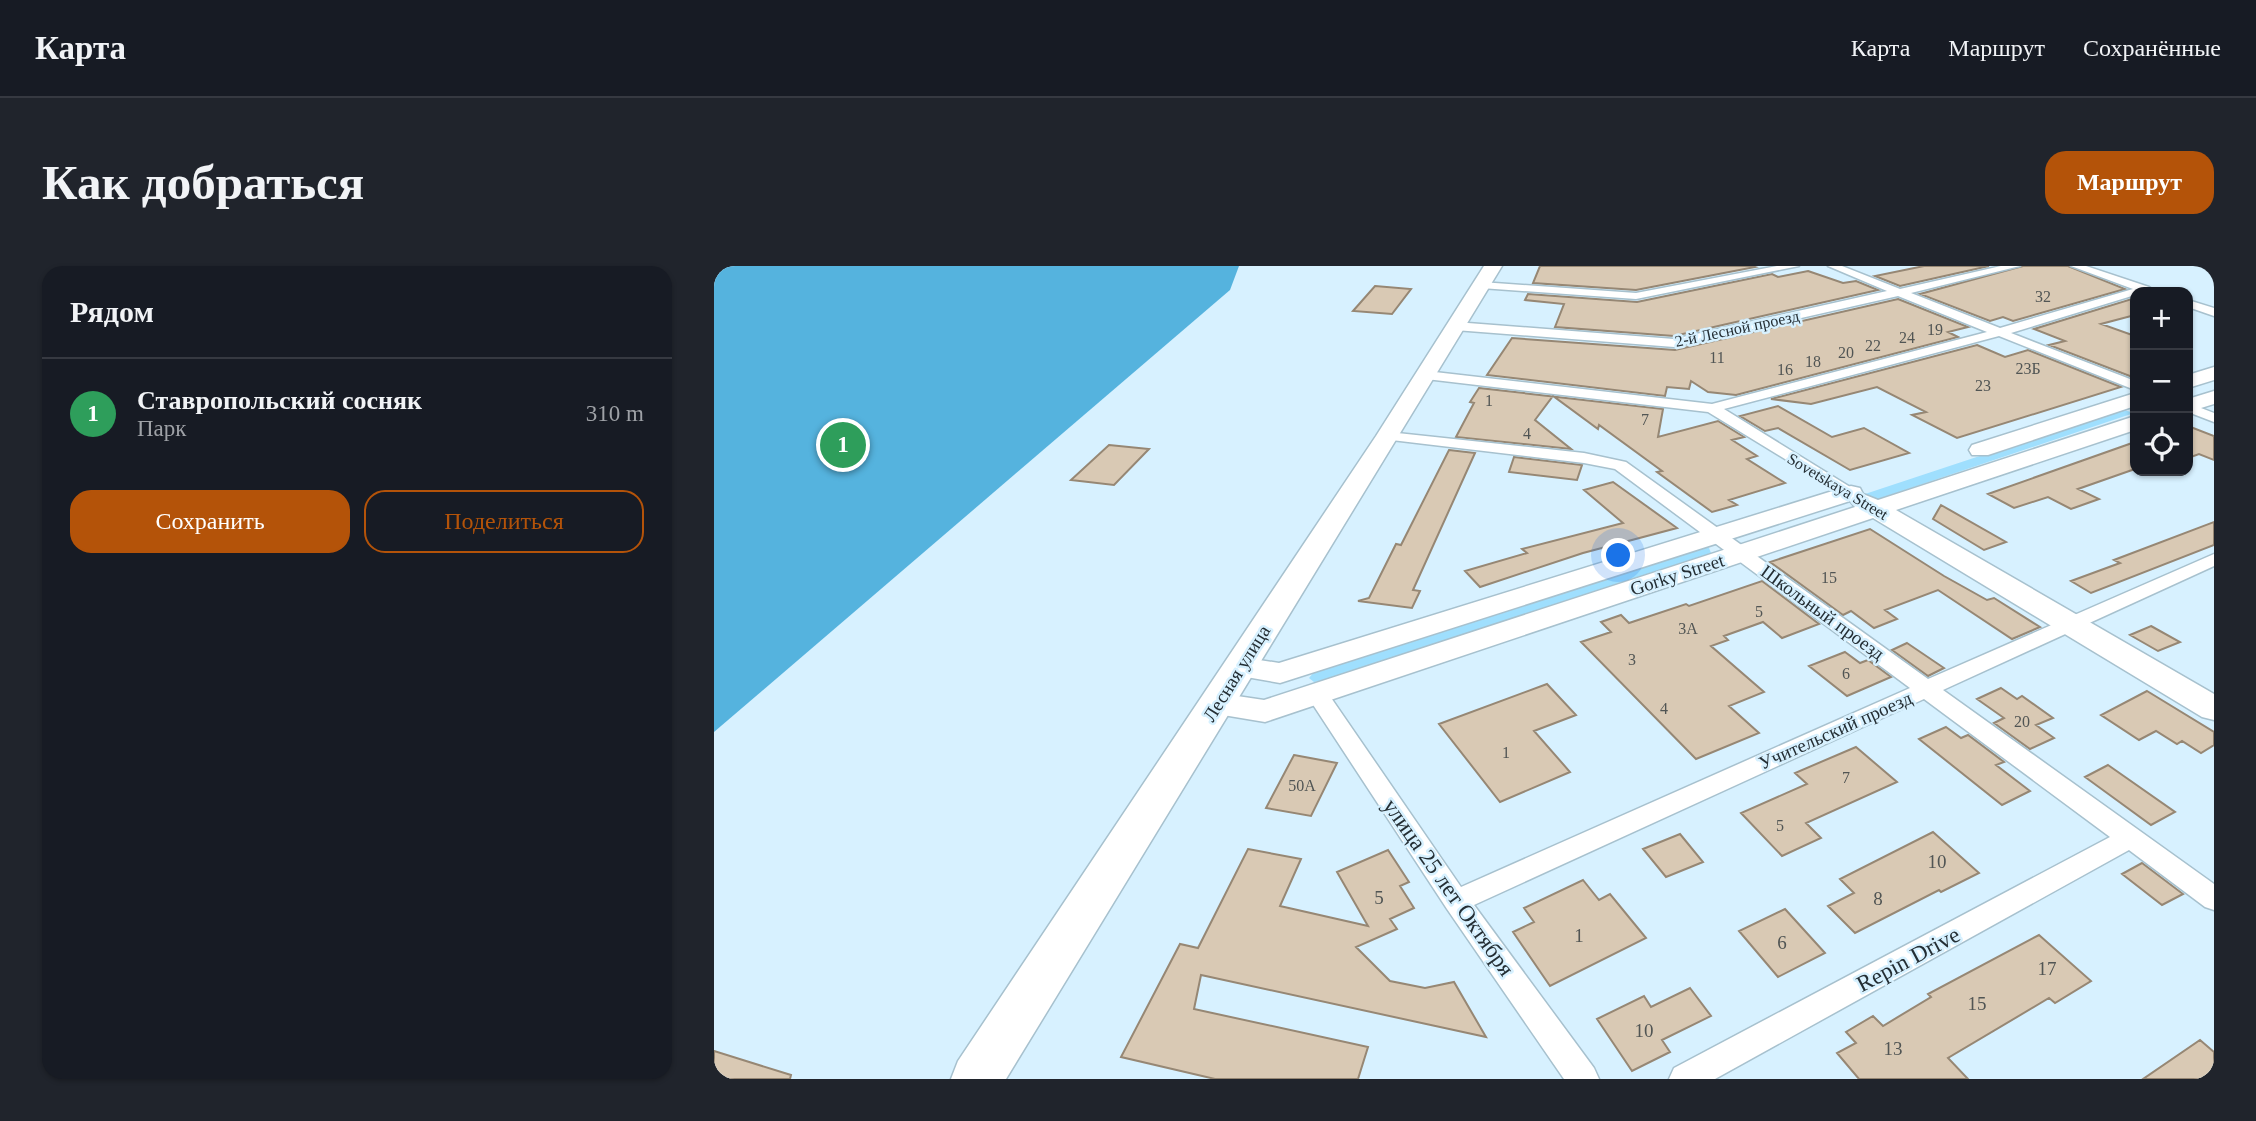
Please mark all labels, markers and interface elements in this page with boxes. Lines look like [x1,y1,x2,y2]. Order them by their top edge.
text: Карта [35,30,126,66]
text: Карта [1851,35,1910,61]
text: Маршрут [1948,35,2045,61]
text: Сохранённые [2083,35,2221,61]
button: Маршрут [2045,151,2214,214]
text: Как добраться [42,155,364,210]
map controls [2130,287,2193,476]
button: + [2130,287,2193,350]
house number: 32 [2035,288,2051,305]
text: Рядом [70,295,154,328]
street label: 2-й Лесной проезд [1673,307,1801,351]
house number: 19 [1927,321,1943,338]
house number: 24 [1899,329,1915,346]
house number: 22 [1865,337,1881,354]
house number: 20 [1838,344,1854,361]
house number: 11 [1709,349,1725,366]
button: − [2130,350,2193,413]
house number: 18 [1805,353,1821,370]
house number: 23Б [2015,360,2041,377]
house number: 16 [1777,361,1793,378]
house number: 23 [1975,377,1991,394]
text: Ставропольский сосняк [137,386,422,415]
house number: 1 [1485,392,1493,409]
text: 1 [87,401,99,426]
text: 310 m [586,401,644,426]
house number: 7 [1641,411,1649,428]
button: locate [2130,413,2193,476]
text: Парк [137,416,187,441]
pin: 1 [820,419,866,471]
house number: 4 [1523,425,1531,442]
street label: Sovetskaya Street [1784,450,1892,524]
button: Сохранить [70,490,350,553]
button: Поделиться [364,490,644,553]
your location [1601,538,1635,572]
street label: Gorky Street [1627,549,1728,600]
street label: Школьный проезд [1757,561,1889,664]
house number: 15 [1821,569,1837,586]
house number: 5 [1755,603,1763,620]
house number: 3А [1678,620,1698,637]
street label: Лесная улица [1199,621,1275,725]
house number: 3 [1628,651,1636,668]
house number: 6 [1842,665,1850,682]
street label: Учительский проезд [1755,687,1915,774]
house number: 4 [1660,700,1668,717]
house number: 20 [2014,713,2030,730]
house number: 1 [1502,744,1510,761]
house number: 7 [1842,769,1850,786]
house number: 50А [1288,777,1316,794]
street label: улица 25 лет Октября [1377,793,1521,981]
house number: 5 [1776,817,1784,834]
house number: 10 [1928,851,1947,872]
house number: 5 [1374,886,1384,908]
house number: 8 [1873,888,1883,909]
street label: Repin Drive [1852,922,1964,997]
house number: 1 [1574,925,1584,946]
house number: 6 [1777,932,1787,953]
house number: 17 [2038,958,2057,979]
house number: 15 [1968,993,1987,1014]
house number: 10 [1635,1020,1654,1041]
house number: 13 [1884,1038,1903,1059]

